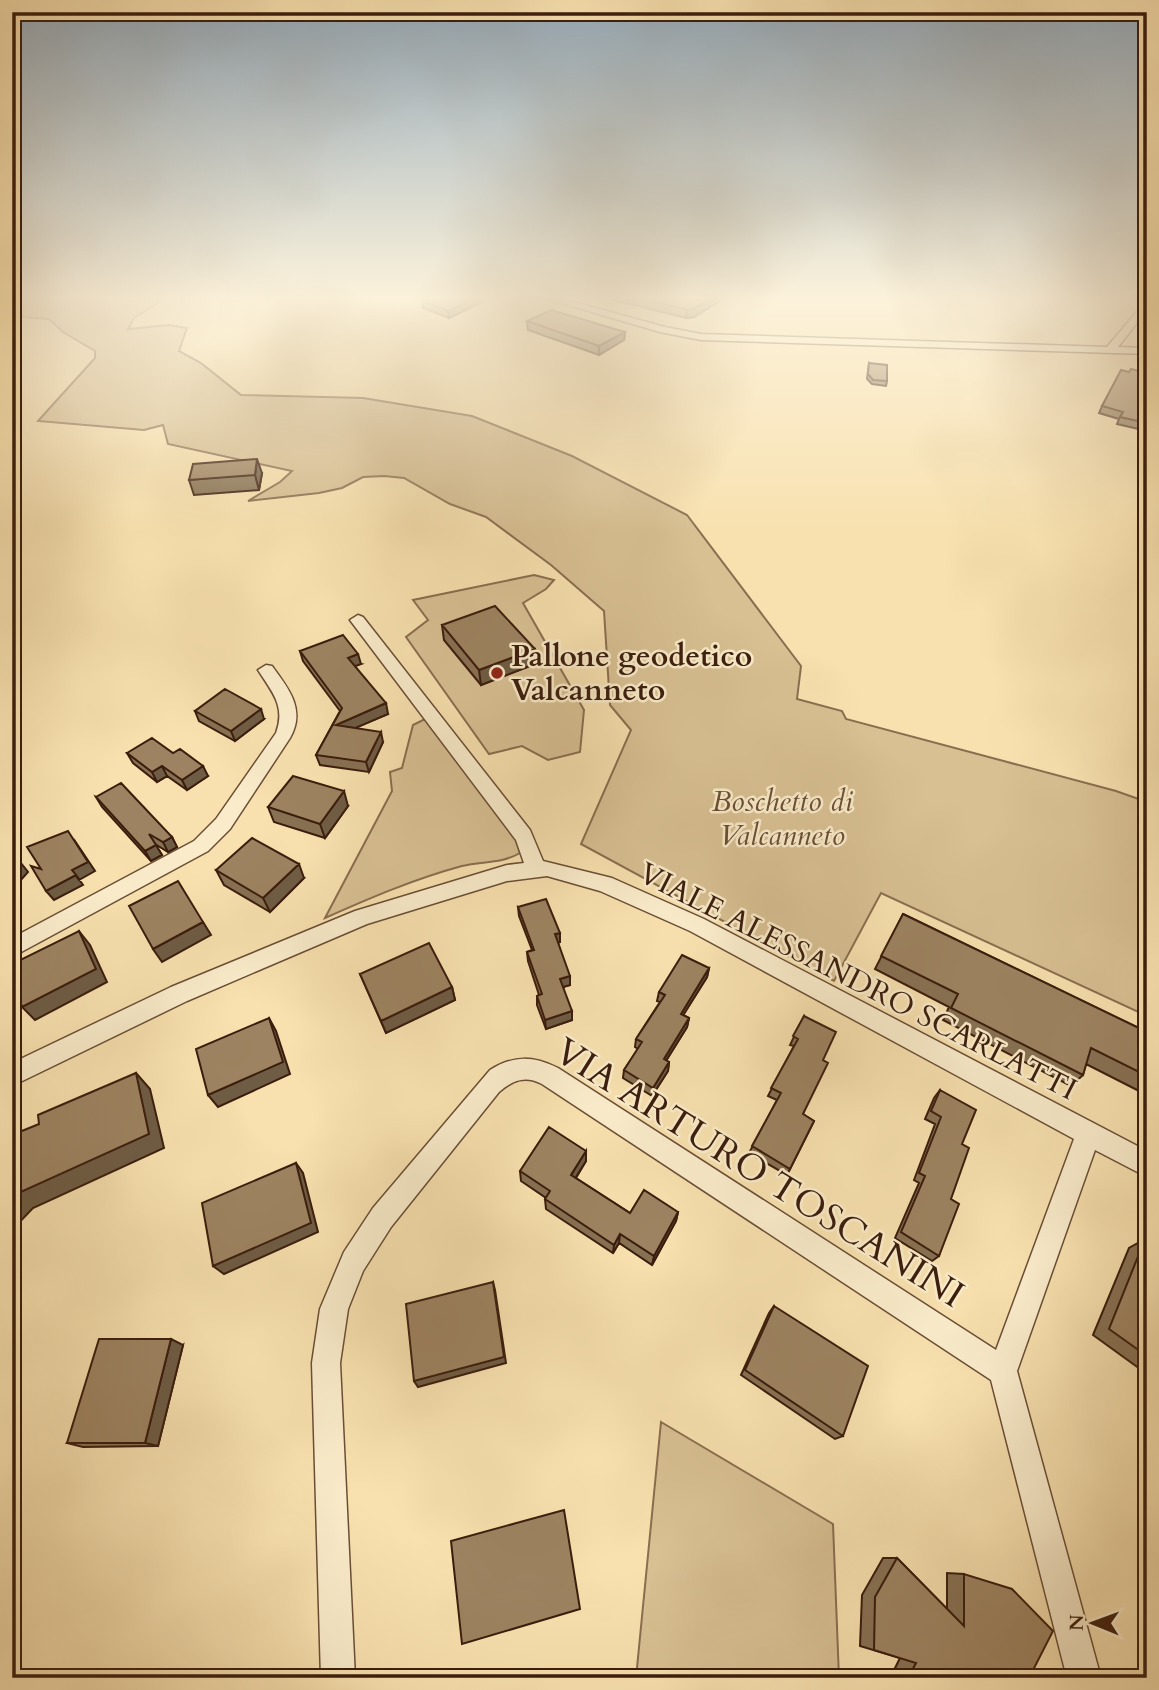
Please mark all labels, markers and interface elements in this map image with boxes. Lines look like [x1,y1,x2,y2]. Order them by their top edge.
place label: Pallone geodetico Valcanneto [511,636,752,711]
marker: Pallone geodetico Valcanneto [489,665,505,681]
park label: Boschetto di Valcanneto [711,781,853,856]
street label: VIALE ALESSANDRO SCARLATTI [632,853,1084,1110]
street label: VIA ARTURO TOSCANINI [545,1026,974,1320]
north arrow [1058,1588,1128,1658]
text: N [1064,1614,1090,1631]

